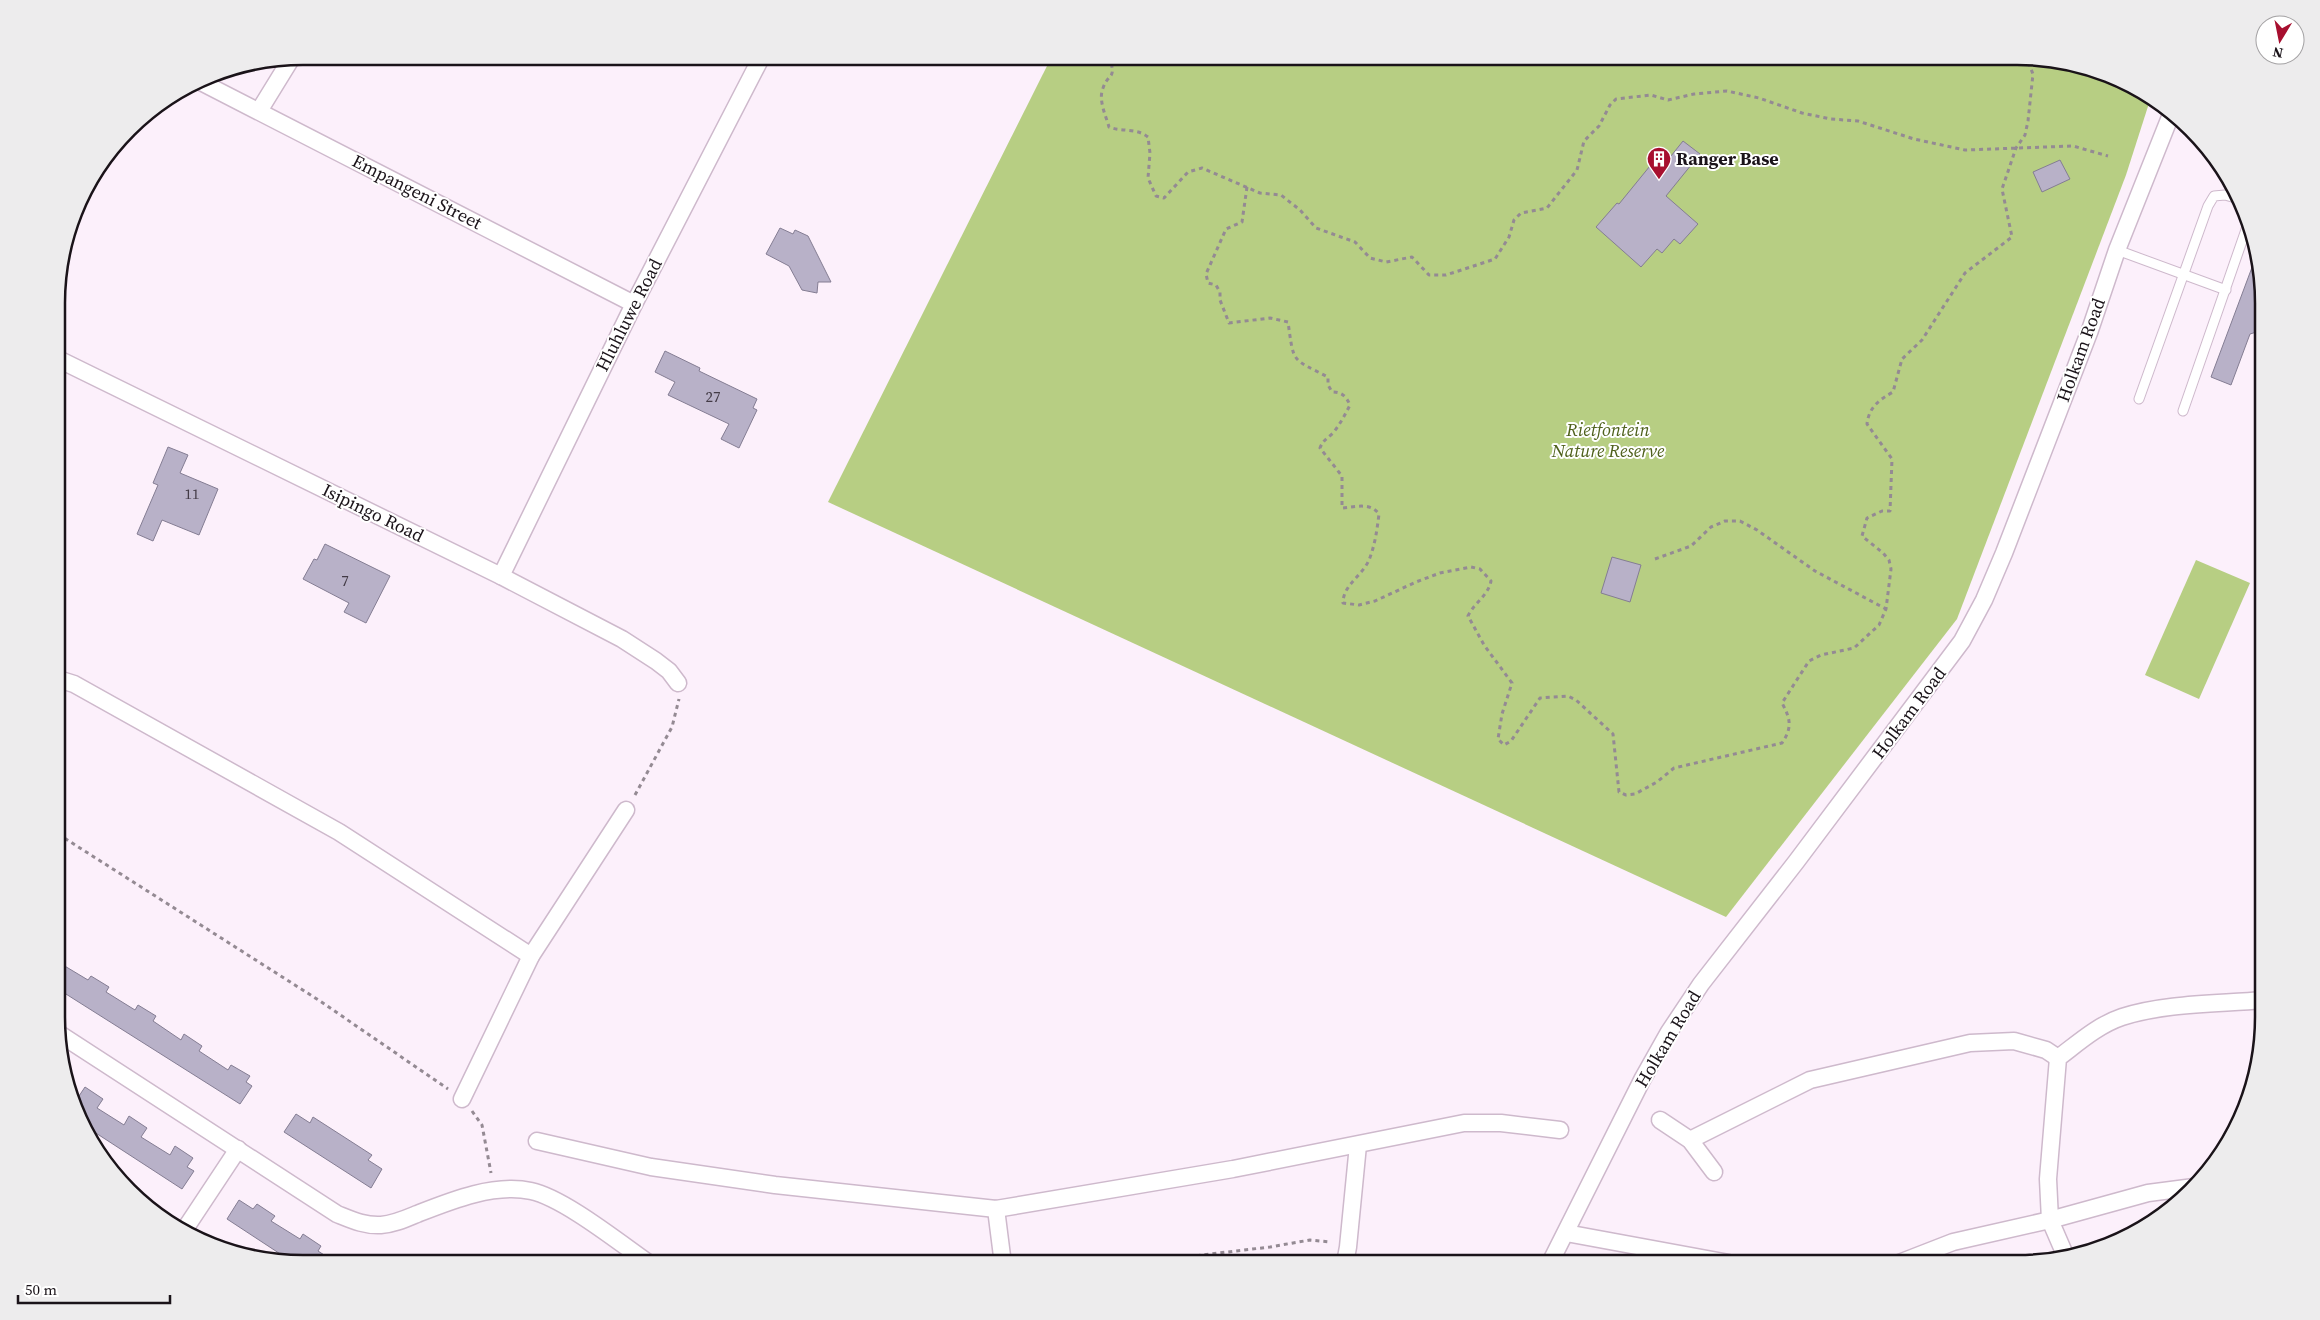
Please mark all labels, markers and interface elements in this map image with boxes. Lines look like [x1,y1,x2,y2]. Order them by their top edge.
north arrow [2255,15,2305,65]
text: N [2271,42,2285,64]
building icon: Ranger Base [1646,146,1672,180]
place label: Ranger Base [1676,146,1779,171]
street label: Empangeni Street [348,148,487,235]
street label: Hluhluwe Road [589,254,668,375]
street label: Holkam Road [2050,294,2111,405]
house number: 27 [705,386,721,407]
park label: Rietfontein Nature Reserve [1551,417,1665,463]
street label: Isipingo Road [318,477,428,548]
house number: 11 [184,483,200,504]
house number: 7 [341,570,349,591]
street label: Holkam Road [1866,662,1951,764]
street label: Holkam Road [1629,986,1706,1092]
scale bar [18,1272,170,1304]
text: 50 m [25,1279,57,1300]

